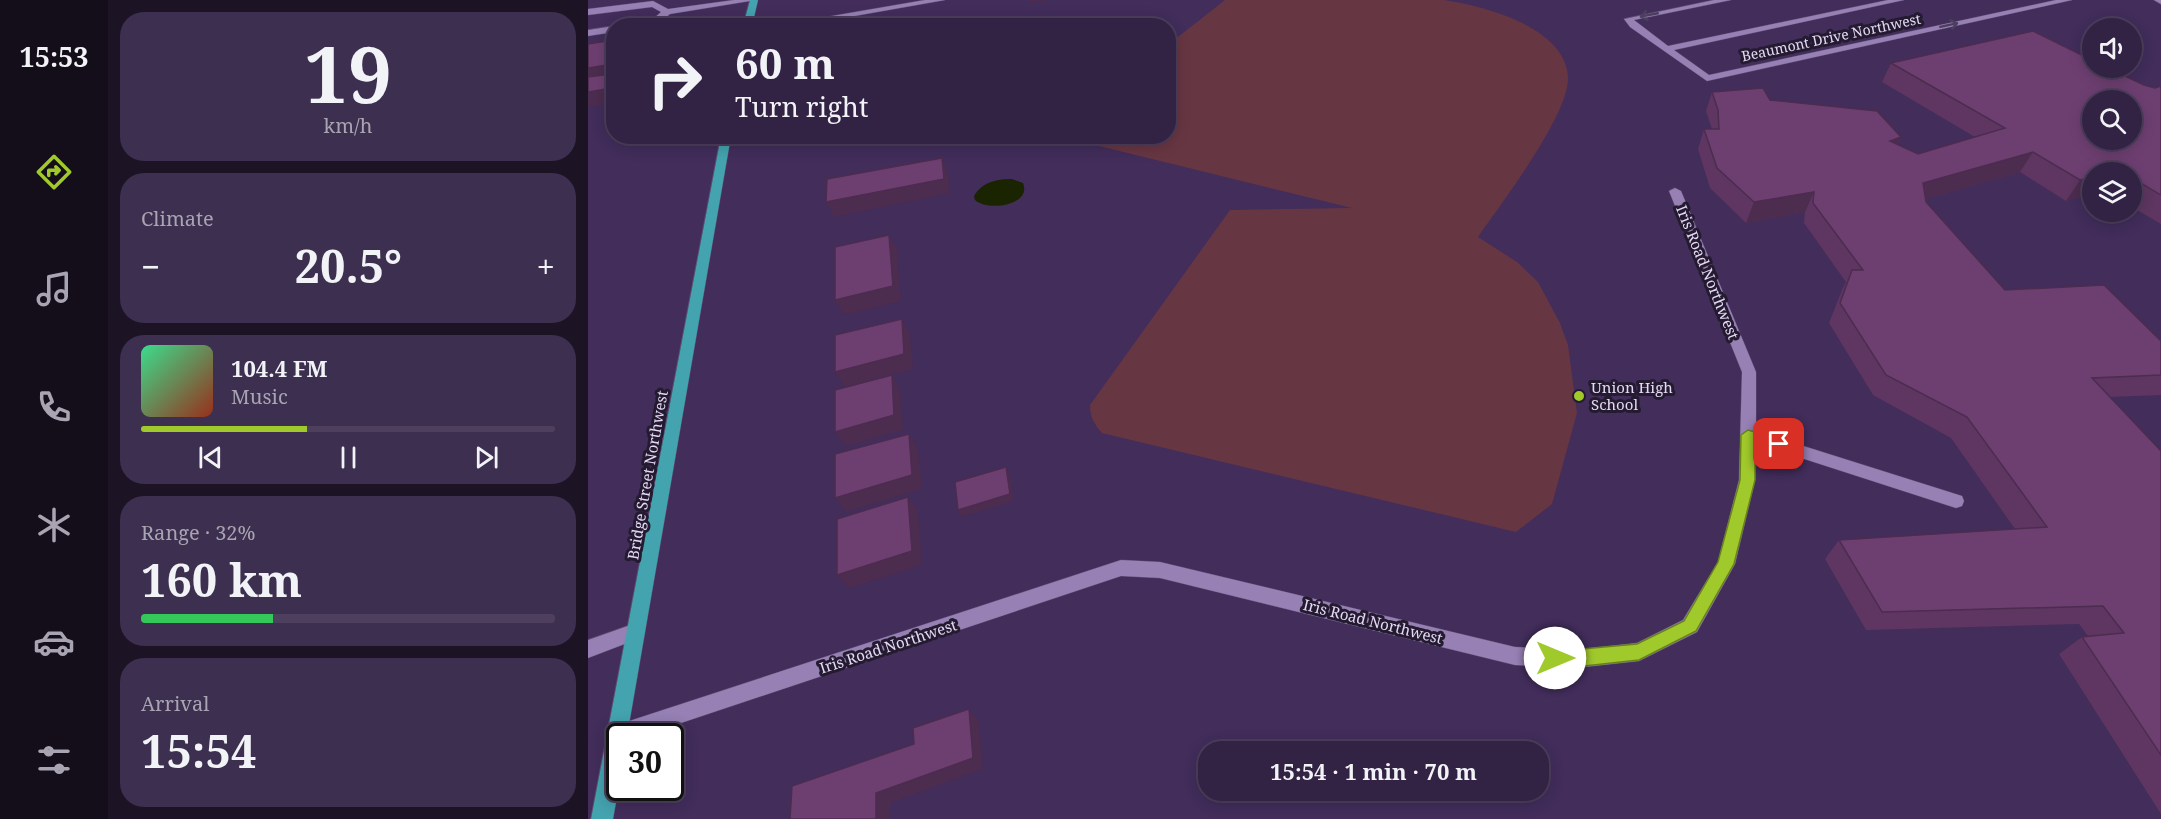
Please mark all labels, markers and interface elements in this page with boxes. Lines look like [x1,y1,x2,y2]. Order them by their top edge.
street label: Beaumont Drive Northwest [1740,9,1922,65]
one-way arrow [1640,10,1659,21]
map controls [2082,18,2142,222]
button: sound [2082,18,2142,78]
one-way arrow [1938,19,1958,30]
text: 19 [304,20,392,126]
text: 60 m [735,34,835,91]
text: 15:53 [19,38,89,75]
icon: right [636,42,714,120]
text: Turn right [735,88,868,125]
button: search [2082,90,2142,150]
text: km/h [323,112,373,139]
icon: directions [33,151,75,193]
button: layers [2082,162,2142,222]
street label: Iris Road Northwest [1672,202,1744,342]
text: Climate [141,205,214,232]
text: 20.5° [295,235,402,296]
text: − [141,244,160,289]
text: + [537,244,555,289]
icon: music [33,268,75,310]
text: 104.4 FM [231,353,328,383]
place label: Union High School [1591,377,1673,414]
text: Music [231,383,288,410]
icon: phone [33,386,75,428]
street label: Bridge Street Northwest [622,389,672,561]
marker: Union High School [1572,389,1586,403]
pin [1753,418,1804,469]
icon: arrive [1762,427,1795,460]
icon: previous [194,441,227,474]
icon: pause [332,441,365,474]
icon: next [470,441,503,474]
icon: climate [33,504,75,546]
text: Range · 32% [141,519,255,546]
text: 160 km [141,549,302,610]
street label: Iris Road Northwest [1301,594,1445,648]
street label: Iris Road Northwest [817,614,959,678]
icon: car [33,621,75,663]
position arrow [1523,626,1587,690]
text: Arrival [141,690,209,717]
text: 15:54 [141,720,256,781]
speed limit sign: 30 [606,723,684,801]
icon: filters [33,739,75,781]
text: 15:54 · 1 min · 70 m [1270,756,1477,786]

